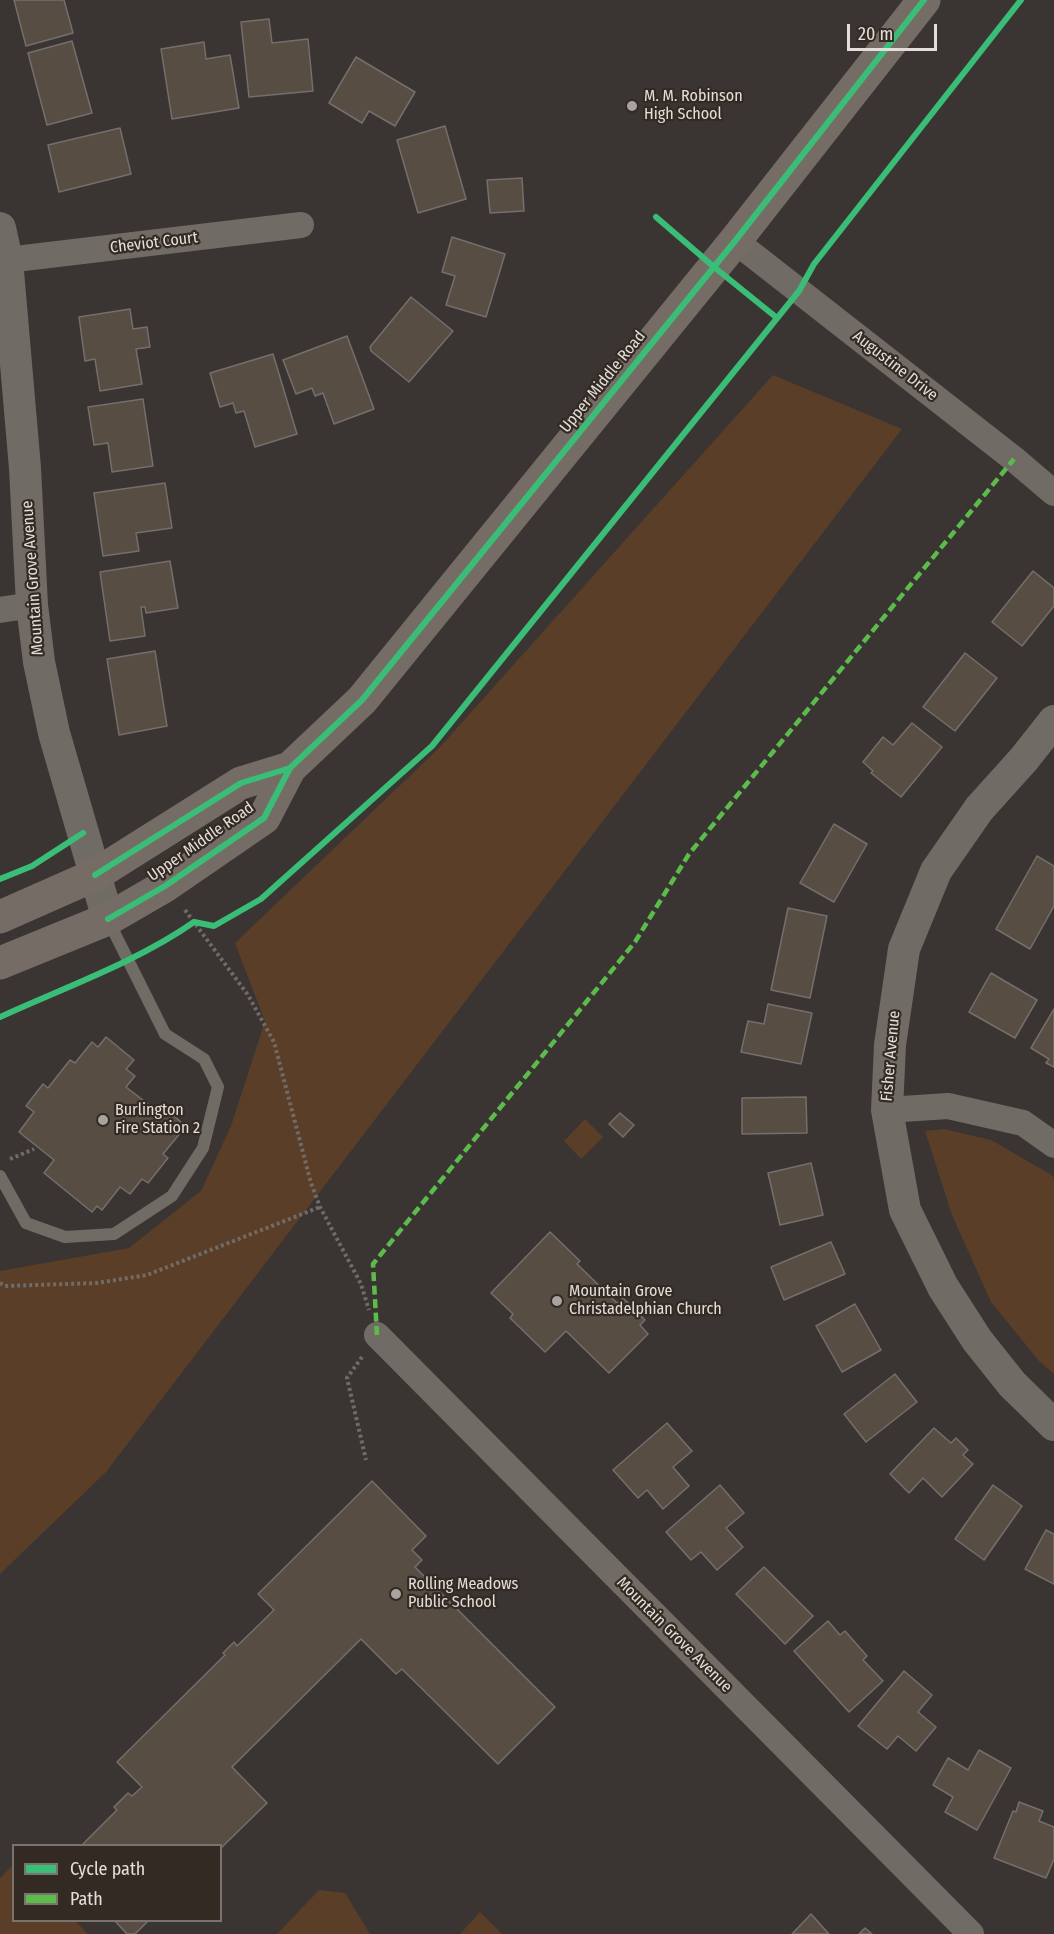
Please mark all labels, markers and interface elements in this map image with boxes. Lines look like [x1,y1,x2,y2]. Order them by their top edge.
scale bar [850,12,940,50]
text: 20 m [858,23,893,45]
place label: M. M. Robinson High School [644,87,743,125]
marker: M. M. Robinson High School [625,99,639,113]
street label: Cheviot Court [109,228,199,258]
street label: Upper Middle Road [556,327,650,437]
street label: Augustine Drive [849,327,941,405]
street label: Mountain Grove Avenue [18,500,48,656]
street label: Upper Middle Road [144,798,258,886]
street label: Fisher Avenue [877,1010,905,1102]
place label: Burlington Fire Station 2 [115,1101,200,1139]
marker: Burlington Fire Station 2 [96,1113,110,1127]
place label: Mountain Grove Christadelphian Church [569,1282,722,1320]
marker: Mountain Grove Christadelphian Church [550,1294,564,1308]
street label: Mountain Grove Avenue [612,1573,736,1697]
place label: Rolling Meadows Public School [408,1575,518,1613]
marker: Rolling Meadows Public School [389,1587,403,1601]
legend [12,1844,222,1922]
text: Cycle path [70,1858,145,1880]
text: Path [70,1888,103,1910]

